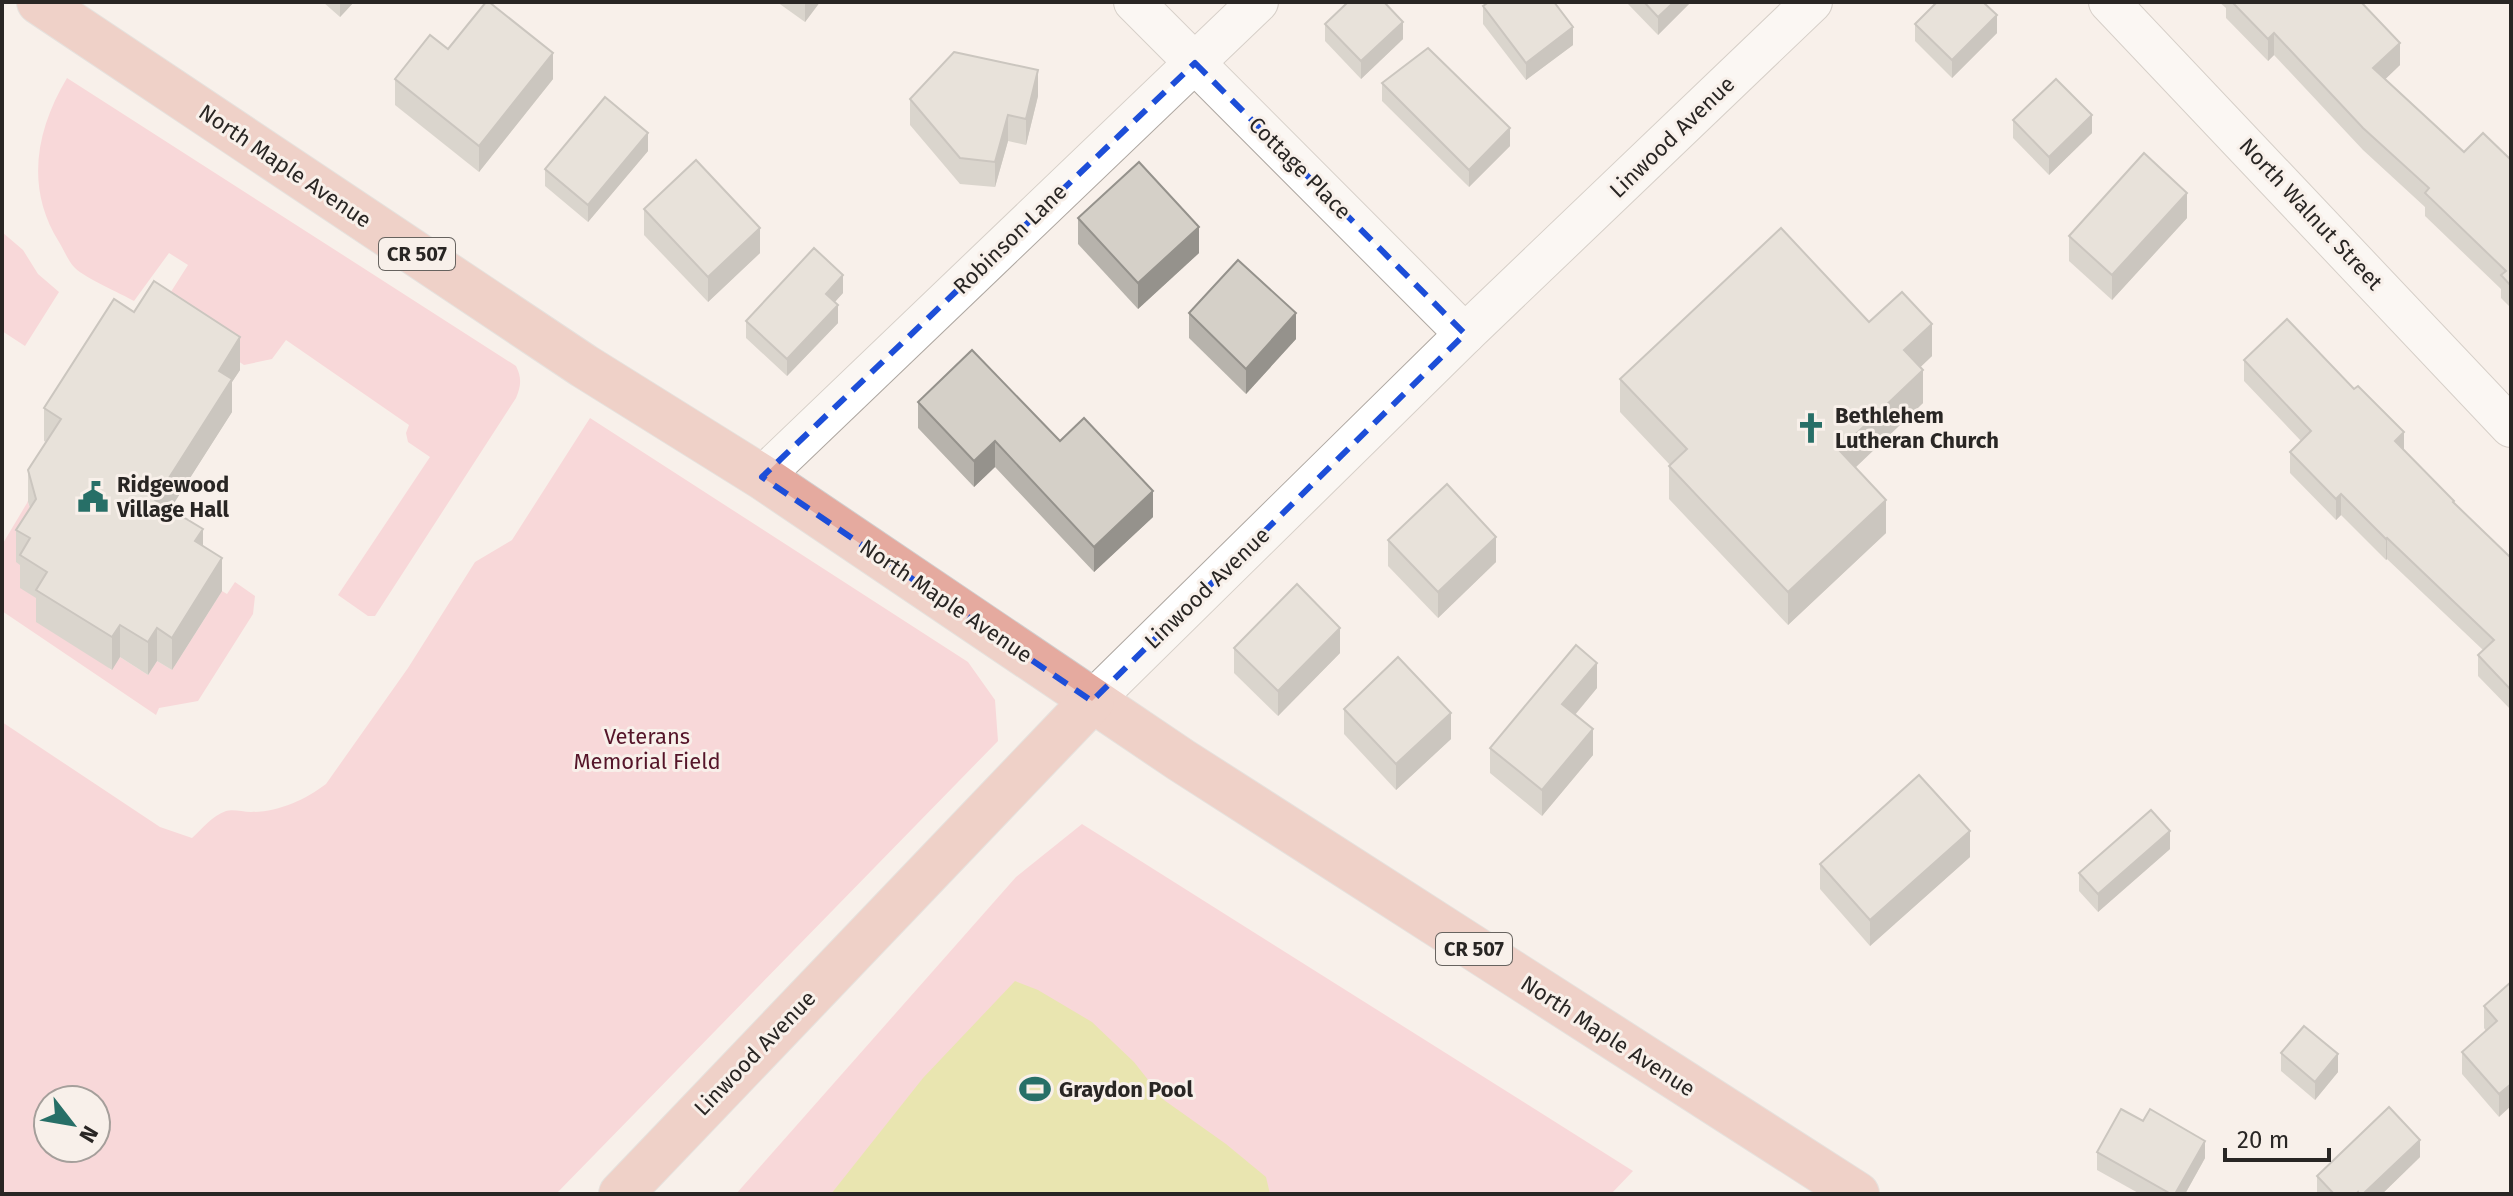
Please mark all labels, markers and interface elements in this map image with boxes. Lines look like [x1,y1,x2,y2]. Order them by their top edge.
street label: Linwood Avenue [1604,70,1740,204]
street label: North Maple Avenue [194,98,376,234]
street label: Cottage Place [1243,111,1357,225]
street label: North Walnut Street [2234,132,2388,296]
street label: Robinson Lane [948,178,1072,300]
road number: CR 507 [379,238,455,270]
place label: Bethlehem Lutheran Church [1835,402,1999,454]
church icon: Bethlehem Lutheran Church [1794,411,1828,445]
place label: Ridgewood Village Hall [116,471,230,523]
public building icon: Ridgewood Village Hall [76,480,110,514]
street label: Linwood Avenue [1139,521,1275,655]
street label: North Maple Avenue [855,533,1037,669]
park label: Veterans Memorial Field [573,723,721,775]
road number: CR 507 [1436,933,1512,965]
street label: North Maple Avenue [1516,970,1700,1102]
street label: Linwood Avenue [688,985,822,1121]
sports icon: Graydon Pool [1018,1072,1052,1106]
place label: Graydon Pool [1059,1076,1193,1103]
north arrow [32,1084,112,1164]
scale bar [2225,1112,2329,1162]
text: N [73,1121,104,1147]
text: 20 m [2237,1126,2289,1154]

